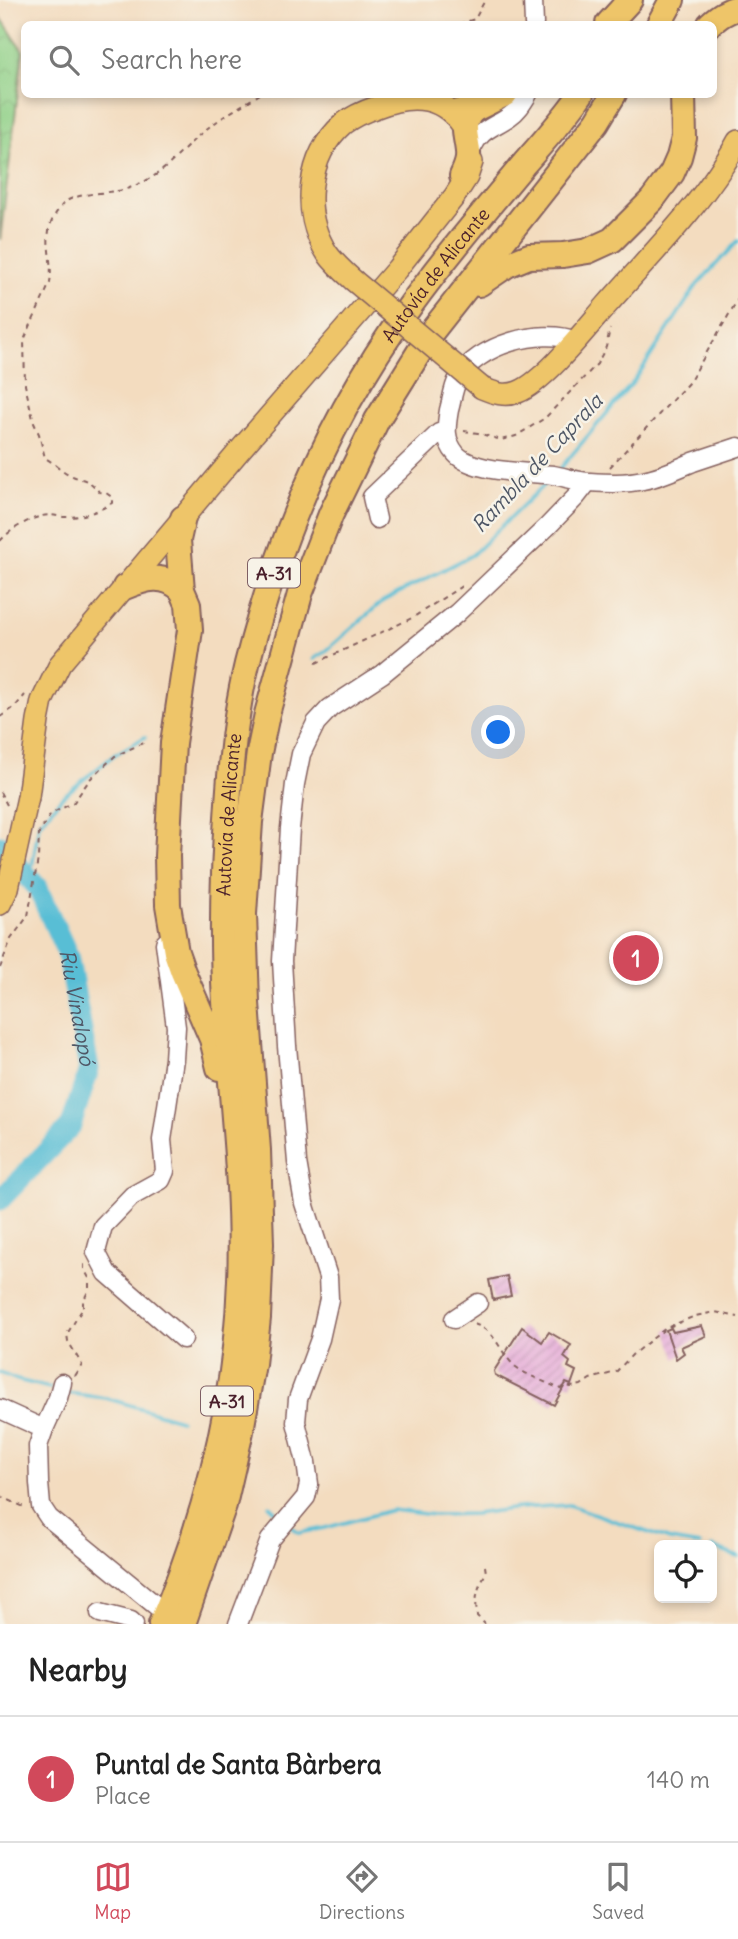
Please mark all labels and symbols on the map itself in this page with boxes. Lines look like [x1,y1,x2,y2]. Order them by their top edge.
street label: Autovía de Alicante [376,202,495,347]
water label: Rambla de Caprala [466,387,609,538]
road number: A-31 [248,558,300,588]
your location [481,715,515,749]
street label: Autovía de Alicante [211,732,246,897]
pin: 1 [613,932,659,984]
water label: Riu Vinalopó [54,947,102,1069]
road number: A-31 [201,1386,253,1416]

